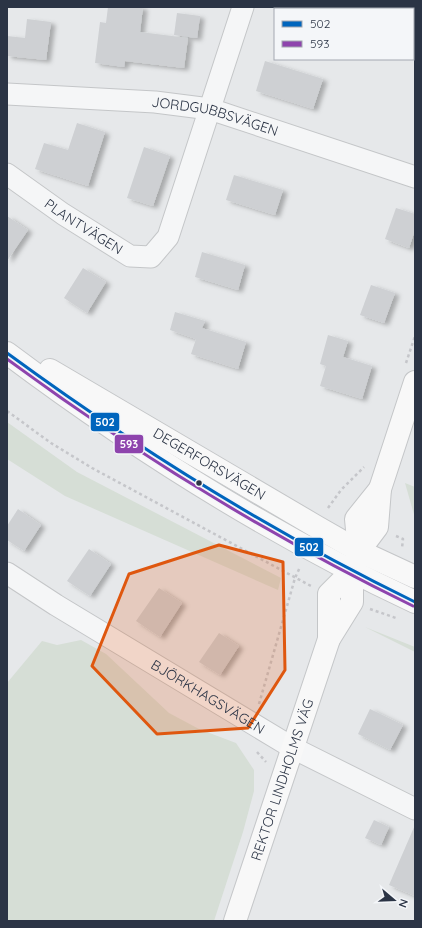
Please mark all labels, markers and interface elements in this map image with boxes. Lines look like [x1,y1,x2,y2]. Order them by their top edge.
legend [274,8,414,60]
text: 502 [310,16,331,31]
text: 593 [310,36,330,51]
street label: JORDGUBBSVÄGEN [151,93,281,140]
street label: PLANTVÄGEN [41,195,126,258]
line badge: 502 [90,412,120,432]
text: 502 [95,415,115,429]
street label: DEGERFORSVÄGEN [150,424,269,504]
line badge: 593 [114,434,144,454]
text: 593 [120,437,138,451]
unlabelled marker [194,478,204,488]
line badge: 502 [294,537,324,557]
text: 502 [299,540,319,554]
street label: BJÖRKHAGSVÄGEN [148,655,268,738]
street label: REKTOR LINDHOLMS VÄG [247,696,318,863]
north arrow [374,880,414,920]
text: N [396,897,411,909]

